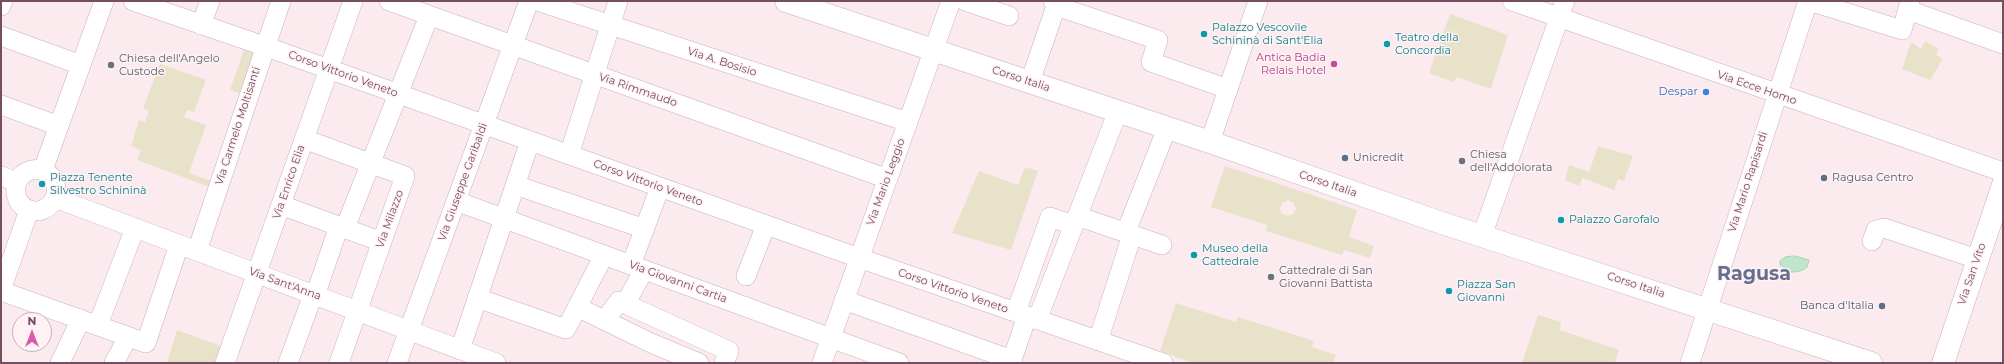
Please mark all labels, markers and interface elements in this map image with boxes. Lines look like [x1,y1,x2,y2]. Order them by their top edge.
place label: Palazzo Vescovile Schininà di Sant'Elia [1212,21,1323,47]
marker: Palazzo Vescovile Schininà di Sant'Elia [1199,29,1209,39]
place label: Teatro della Concordia [1395,31,1459,57]
marker: Teatro della Concordia [1382,39,1392,49]
street label: Via A. Bosisio [686,45,758,79]
street label: Corso Vittorio Veneto [286,48,400,100]
place label: Antica Badia Relais Hotel [1256,51,1326,77]
place label: Chiesa dell'Angelo Custode [119,52,220,78]
marker: Antica Badia Relais Hotel [1329,59,1339,69]
marker: Chiesa dell'Angelo Custode [106,60,116,70]
street label: Corso Italia [990,63,1052,95]
street label: Via Carmelo Moltisanti [213,65,263,187]
street label: Via Ecce Homo [1716,68,1798,108]
street label: Via Rimmaudo [597,70,679,110]
place label: Despar [1659,85,1698,99]
marker: Despar [1701,87,1711,97]
street label: Via Giuseppe Garibaldi [435,121,491,243]
street label: Via Mario Rapisardi [1725,130,1771,234]
street label: Via Mario Leggio [864,137,908,227]
street label: Via Enrico Elia [270,143,308,221]
place label: Chiesa dell'Addolorata [1470,148,1552,174]
place label: Unicredit [1353,151,1404,165]
marker: Unicredit [1340,153,1350,163]
marker: Chiesa dell'Addolorata [1457,156,1467,166]
street label: Corso Vittorio Veneto [591,157,705,209]
street label: Corso Italia [1297,168,1359,200]
place label: Piazza Tenente Silvestro Schininà [50,171,147,197]
place label: Ragusa Centro [1832,171,1913,185]
marker: Ragusa Centro [1819,173,1829,183]
marker: Piazza Tenente Silvestro Schininà [37,179,47,189]
street label: Via Milazzo [373,188,407,250]
place label: Palazzo Garofalo [1569,213,1660,227]
marker: Palazzo Garofalo [1556,215,1566,225]
street label: Via San Vito [1955,241,1989,307]
place label: Museo della Cattedrale [1202,242,1268,268]
marker: Museo della Cattedrale [1189,250,1199,260]
street label: Via Giovanni Cartia [627,258,729,306]
district label: Ragusa [1717,263,1791,285]
place label: Cattedrale di San Giovanni Battista [1279,264,1373,290]
street label: Via Sant'Anna [247,265,323,303]
street label: Corso Vittorio Veneto [896,266,1010,316]
street label: Corso Italia [1605,269,1667,301]
marker: Cattedrale di San Giovanni Battista [1266,272,1276,282]
place label: Piazza San Giovanni [1457,278,1516,304]
marker: Piazza San Giovanni [1444,286,1454,296]
place label: Banca d'Italia [1800,299,1874,313]
marker: Banca d'Italia [1877,301,1887,311]
north arrow [12,312,52,352]
text: N [28,314,36,328]

